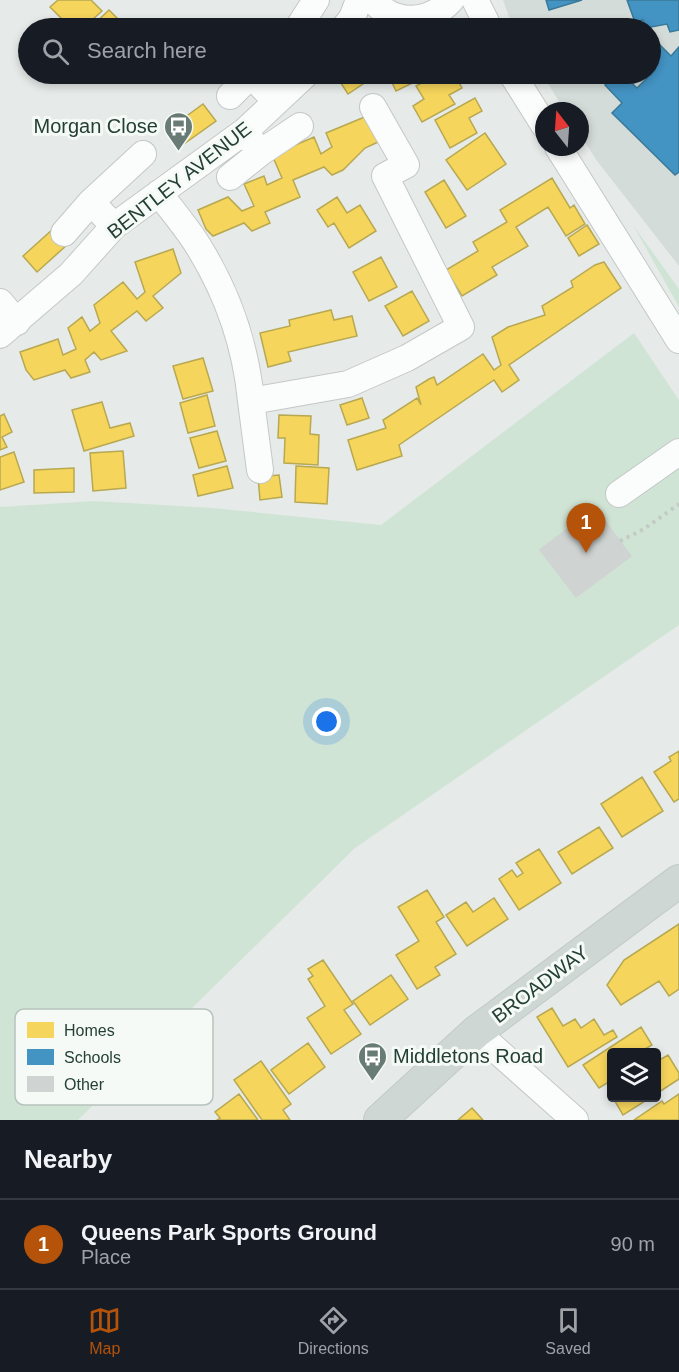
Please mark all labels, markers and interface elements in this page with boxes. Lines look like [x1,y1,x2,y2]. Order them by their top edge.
search box [18,18,661,84]
icon: search [39,35,72,68]
text: Search here [87,38,207,63]
north arrow [535,102,589,156]
bus stop icon: Morgan Close [163,110,195,152]
place label: Morgan Close [33,115,158,137]
street label: BENTLEY AVENUE [103,117,255,243]
pin: 1 [566,504,606,553]
your location [312,707,341,736]
street label: BROADWAY [488,941,592,1027]
legend [15,1009,213,1105]
text: Homes [64,1022,115,1039]
bus stop icon: Middletons Road [356,1040,388,1082]
place label: Middletons Road [393,1045,543,1067]
map controls [607,1048,661,1102]
button: layers [607,1048,661,1102]
text: Schools [64,1049,121,1066]
text: Other [64,1076,105,1093]
text: Nearby [24,1144,112,1174]
text: Queens Park Sports Ground [81,1220,377,1245]
text: 1 [38,1233,49,1255]
text: 90 m [611,1233,655,1255]
text: Place [81,1246,131,1268]
tab: Map [88,1304,121,1358]
tab: Directions [298,1304,369,1358]
tab: Saved [545,1304,591,1358]

